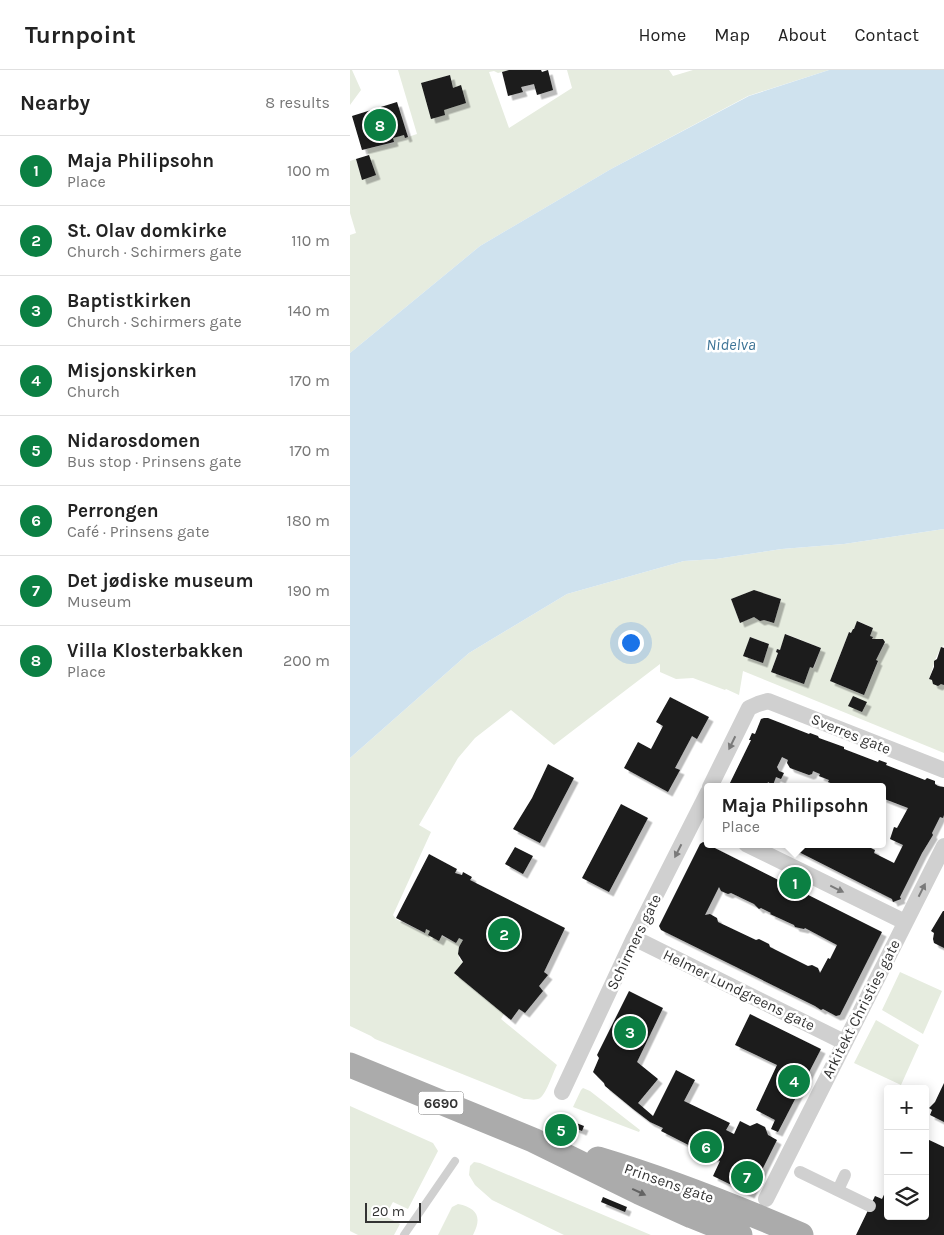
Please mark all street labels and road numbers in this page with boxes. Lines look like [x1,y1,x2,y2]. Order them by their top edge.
street label: Sverres gate [809,710,893,758]
street label: Schirmers gate [603,891,665,993]
street label: Arkitekt Christies gate [818,937,904,1081]
street label: Helmer Lundgreens gate [660,945,818,1035]
road number: 6690 [418,1091,464,1114]
street label: Prinsens gate [622,1159,716,1207]

